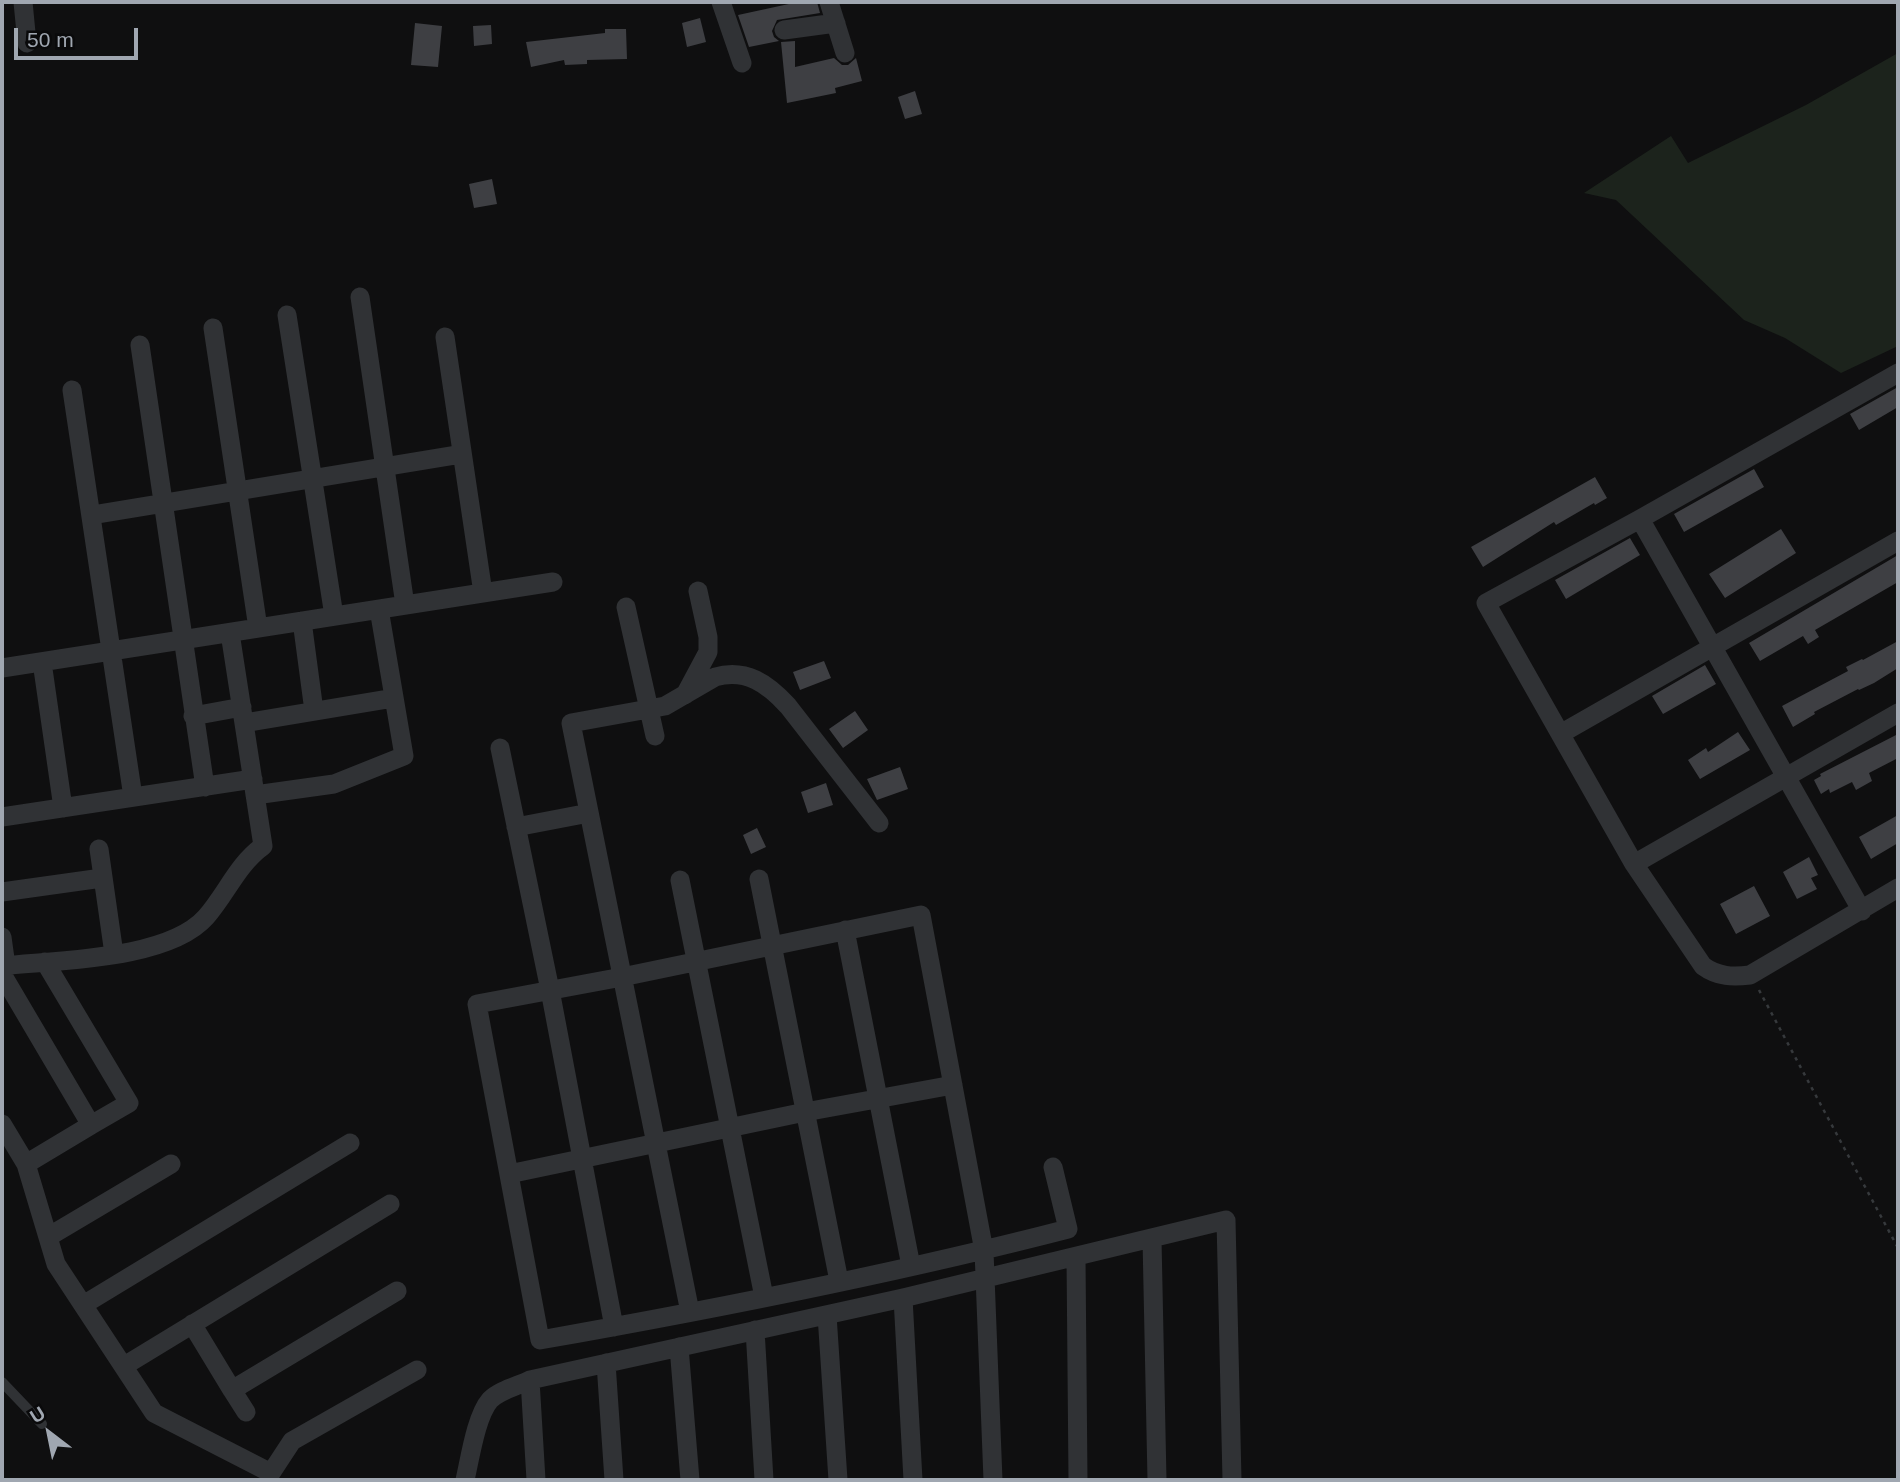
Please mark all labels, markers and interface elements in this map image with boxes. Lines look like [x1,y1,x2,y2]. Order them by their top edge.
scale bar [18,14,142,58]
text: 50 m [27,28,74,51]
north arrow [14,1398,84,1468]
text: U [26,1402,49,1427]

